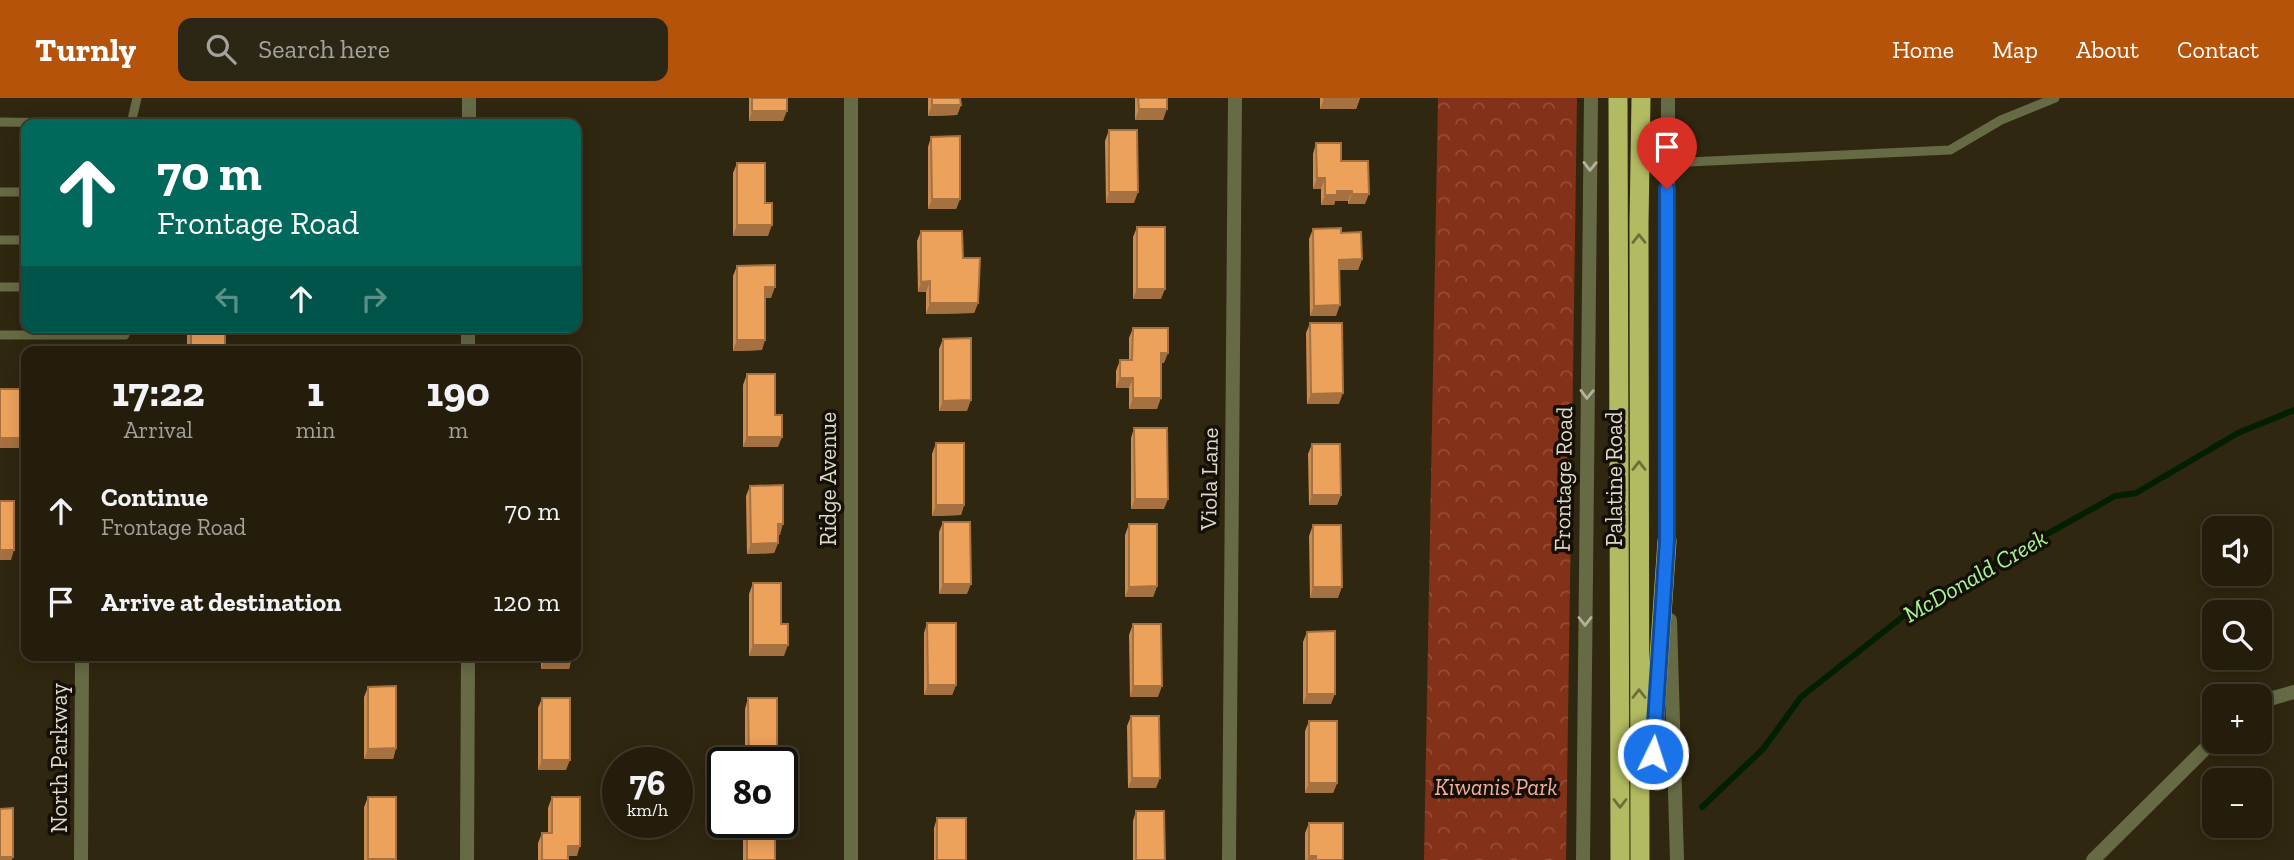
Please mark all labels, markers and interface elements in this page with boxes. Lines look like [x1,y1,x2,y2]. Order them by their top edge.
search box [178,18,668,81]
text: Turnly [35,30,136,69]
icon: search [202,30,240,68]
text: Search here [258,33,390,65]
text: Home [1892,35,1954,64]
text: Map [1992,35,2038,64]
text: About [2076,35,2139,64]
text: Contact [2177,35,2259,64]
pin [1637,117,1697,189]
icon: arrive [1648,128,1686,166]
text: 70 m [157,144,262,203]
icon: ahead [42,147,133,238]
one-way arrow [1582,161,1598,172]
text: Frontage Road [157,204,359,242]
one-way arrow [1631,233,1647,244]
icon: left [209,280,247,318]
icon: ahead [282,280,320,318]
icon: right [355,280,393,318]
text: 17:22 [112,366,205,417]
text: 1 [307,366,324,417]
text: 190 [426,366,490,417]
one-way arrow [1579,389,1595,399]
street label: Frontage Road [1548,406,1578,552]
street label: Palatine Road [1600,411,1628,547]
street label: Ridge Avenue [814,412,842,546]
text: Arrival [124,416,193,444]
text: min [296,416,335,444]
text: m [448,416,468,444]
street label: Viola Lane [1194,427,1224,532]
one-way arrow [1631,461,1647,471]
text: Continue [101,481,208,513]
icon: ahead [42,492,80,530]
text: 70 m [504,495,560,527]
text: Frontage Road [101,513,246,541]
map controls [2202,516,2272,838]
button: sound [2202,516,2272,586]
water label: McDonald Creek [1898,523,2052,628]
icon: arrive [42,583,80,621]
text: Arrive at destination [101,586,341,618]
text: 120 m [493,586,560,618]
button: search [2202,600,2272,670]
one-way arrow [1577,616,1593,627]
street label: North Parkway [45,683,73,833]
button: + [2202,684,2272,754]
one-way arrow [1631,688,1647,699]
position arrow [1616,717,1690,791]
speed limit sign: 80 [707,747,798,838]
text: 76 [629,762,666,804]
button: − [2202,768,2272,838]
park label: Kiwanis Park [1435,773,1557,801]
one-way arrow [1612,798,1628,809]
text: km/h [627,799,668,821]

